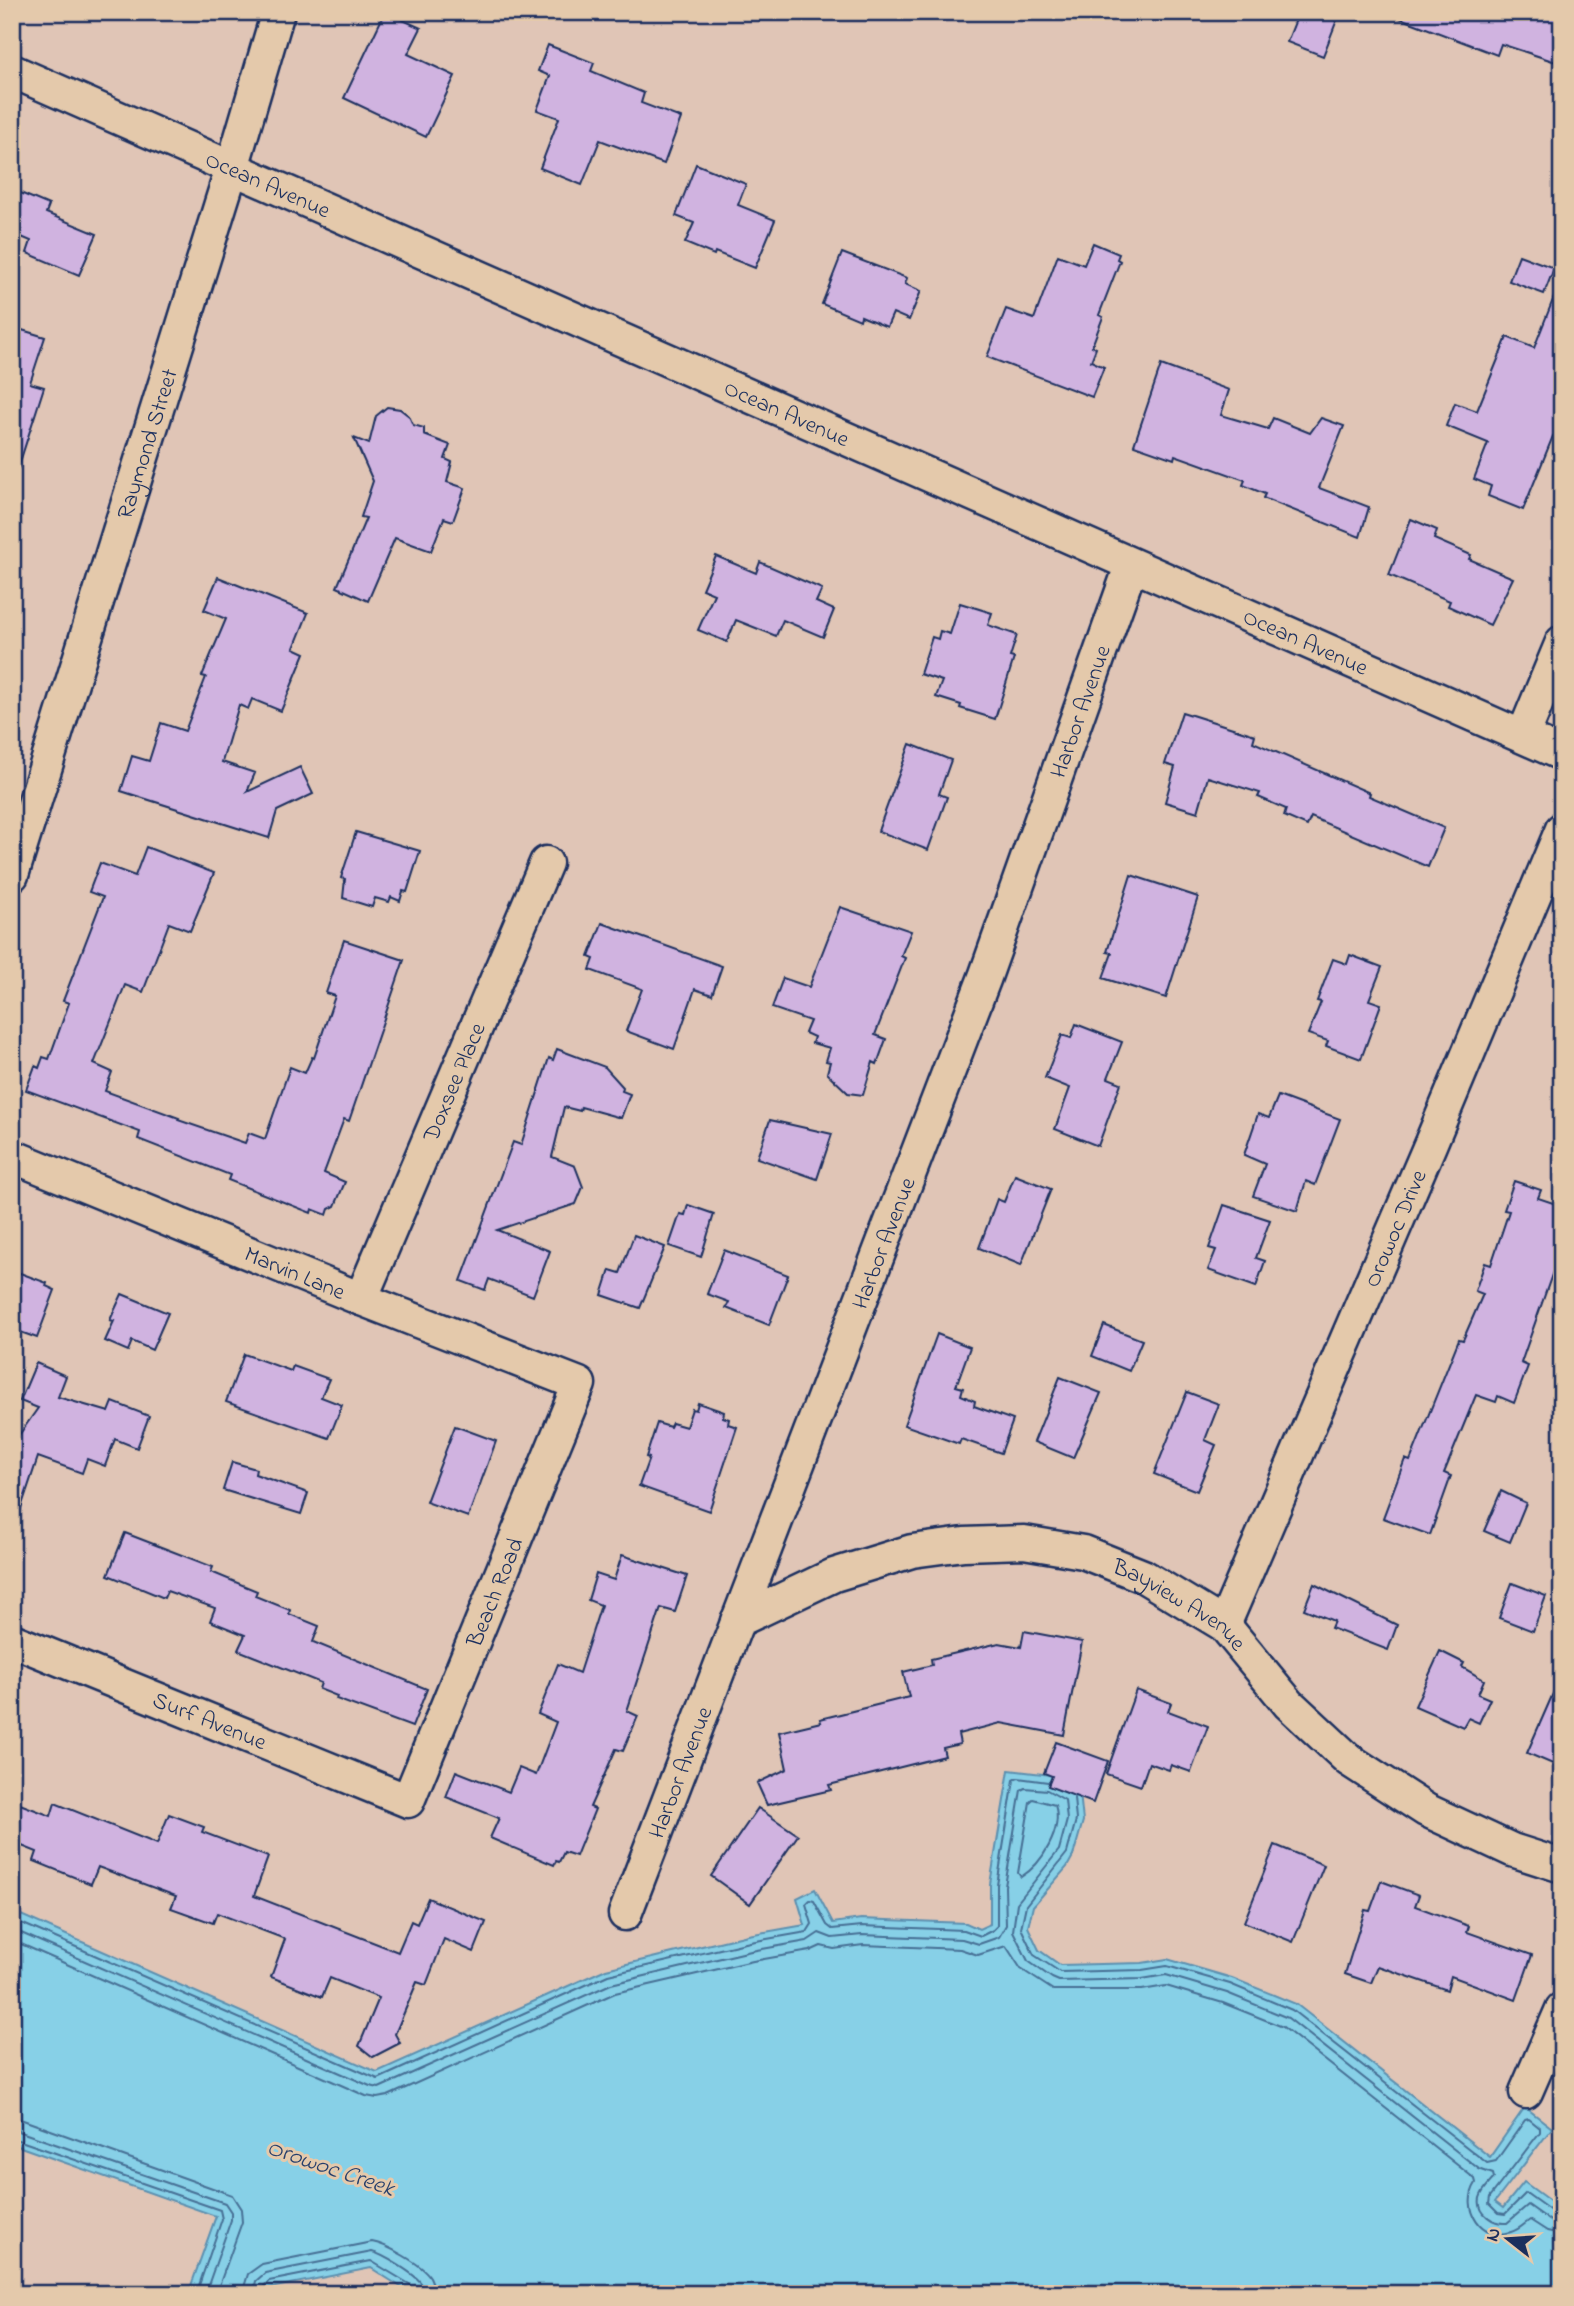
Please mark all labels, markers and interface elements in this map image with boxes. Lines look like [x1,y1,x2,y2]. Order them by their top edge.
street label: Ocean Avenue [199,144,336,229]
street label: Raymond Street [110,365,188,523]
street label: Ocean Avenue [718,373,855,457]
street label: Ocean Avenue [1237,601,1374,686]
street label: Harbor Avenue [1043,640,1121,783]
street label: Doxsee Place [415,1018,496,1148]
street label: Orowoc Drive [1357,1164,1437,1293]
street label: Harbor Avenue [845,1172,926,1314]
street label: Marvin Lane [239,1239,350,1310]
street label: Beach Road [459,1533,533,1653]
street label: Bayview Avenue [1106,1551,1253,1659]
street label: Surf Avenue [147,1685,272,1760]
street label: Harbor Avenue [642,1702,722,1844]
water label: Orowoc Creek [262,2131,400,2208]
north arrow [1472,2204,1542,2274]
text: N [1479,2225,1509,2245]

